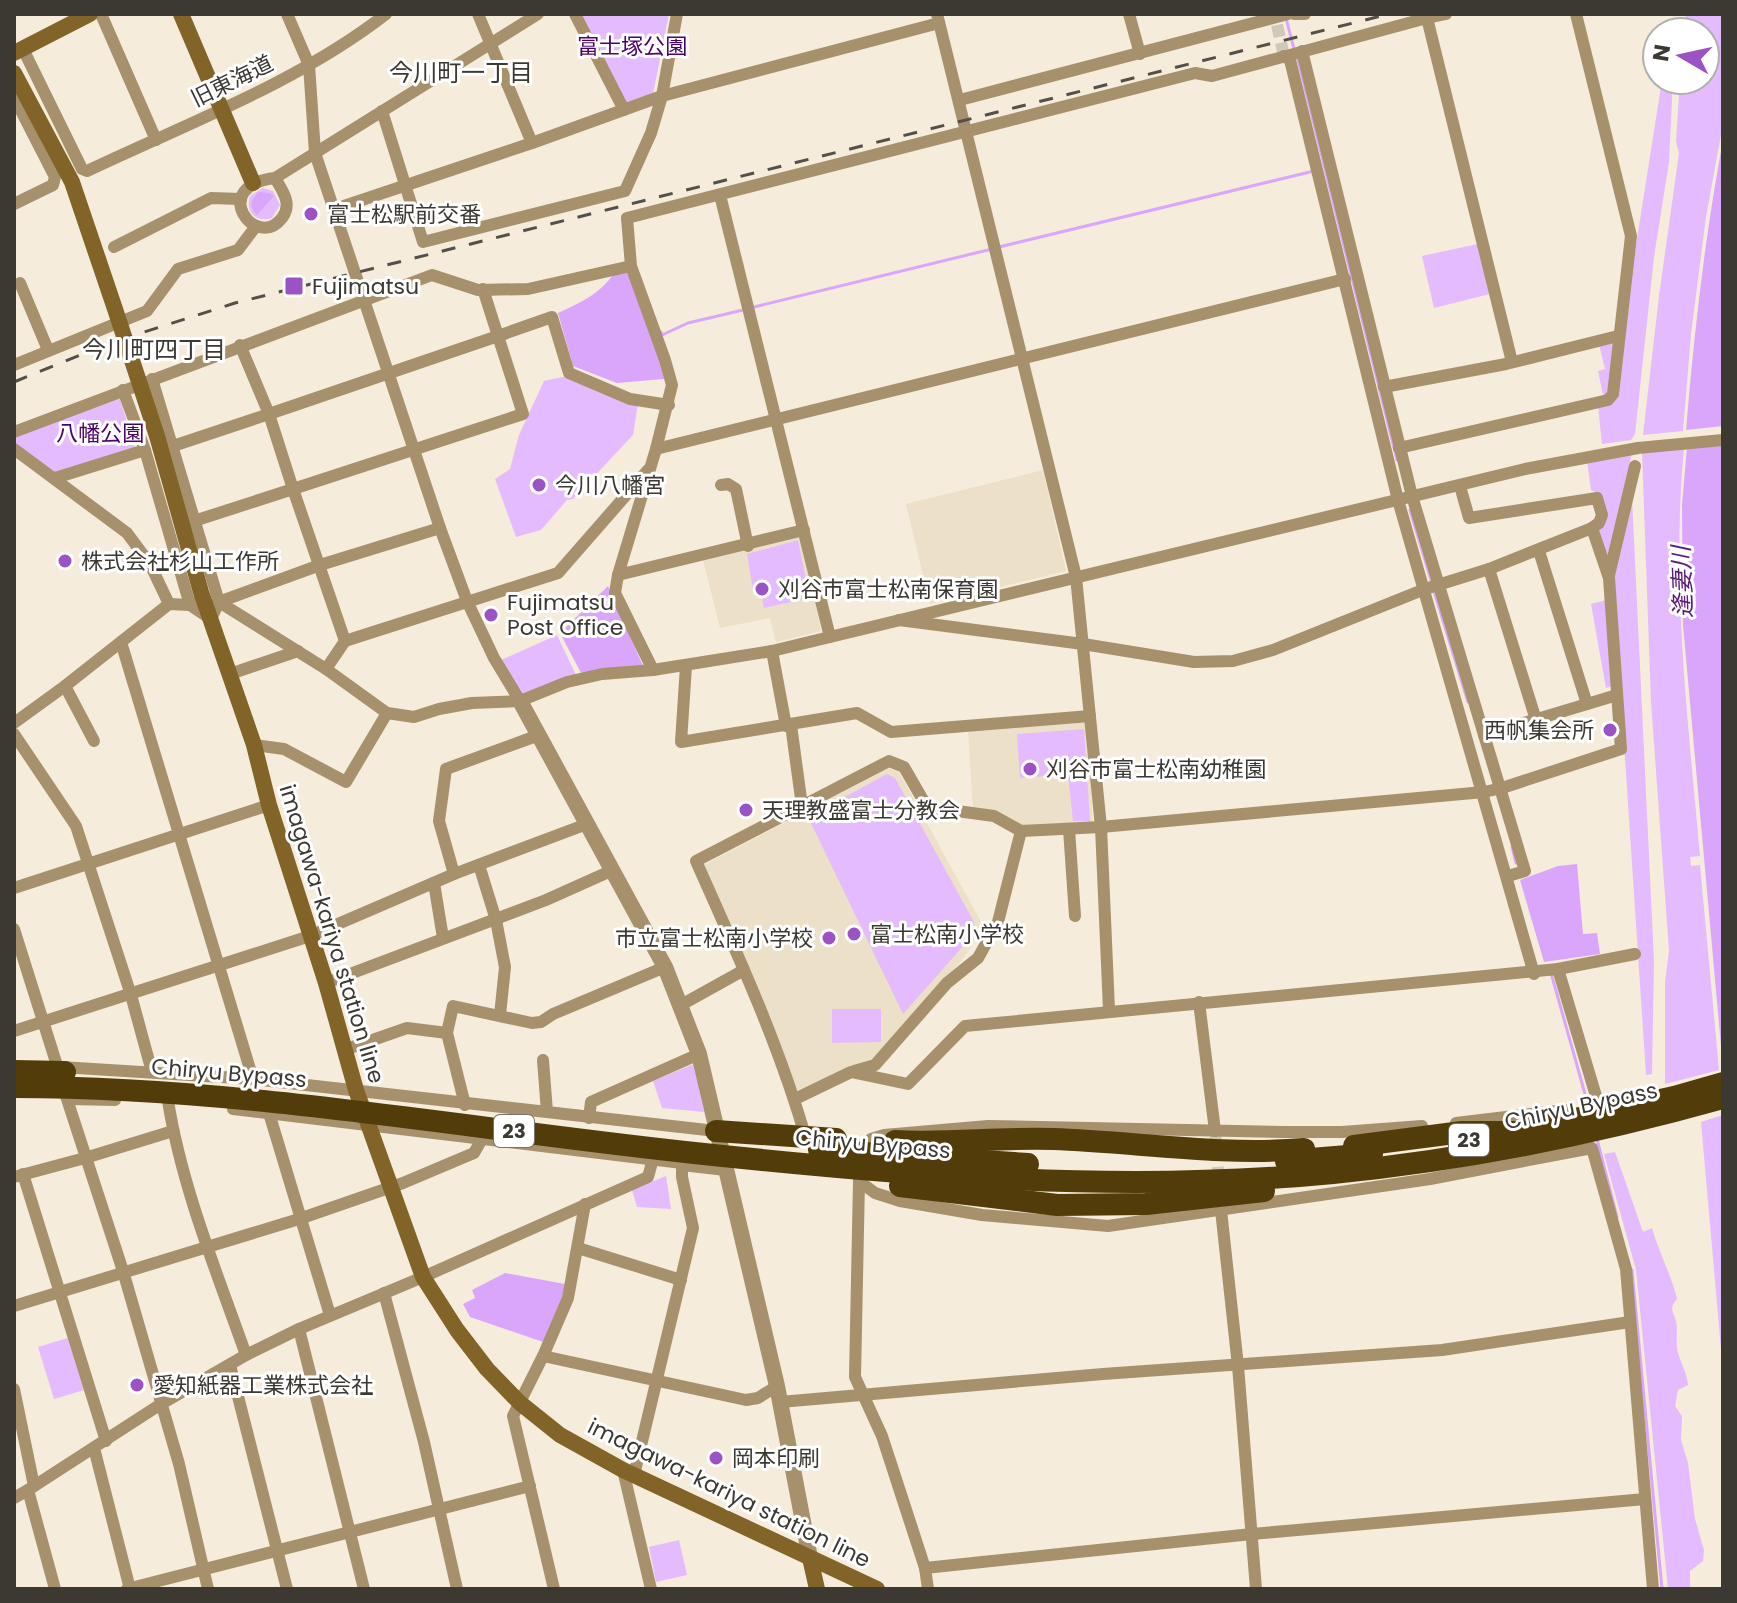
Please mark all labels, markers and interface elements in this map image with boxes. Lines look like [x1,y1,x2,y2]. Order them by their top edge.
north arrow [1641,16,1721,96]
park label: 富士塚公園 [577,31,687,62]
text: N [1645,42,1678,64]
street label: 旧東海道 [186,48,278,114]
district label: 今川町一丁目 [389,56,533,89]
place label: 富士松駅前交番 [327,199,481,230]
marker: 富士松駅前交番 [302,205,320,223]
place label: Fujimatsu [312,271,419,302]
marker: Fujimatsu [283,275,305,297]
district label: 今川町四丁目 [82,333,226,366]
park label: 八幡公園 [56,418,144,449]
place label: 今川八幡宮 [555,470,665,501]
marker: 今川八幡宮 [530,476,548,494]
water label: 逢妻川 [1664,542,1700,619]
place label: 株式会社杉山工作所 [81,546,279,577]
marker: 株式会社杉山工作所 [56,552,74,570]
place label: 刈谷市富士松南保育園 [778,574,998,605]
marker: 刈谷市富士松南保育園 [753,580,771,598]
place label: Fujimatsu Post Office [507,587,623,643]
marker: Fujimatsu Post Office [482,606,500,624]
place label: 西帆集会所 [1484,715,1594,746]
marker: 西帆集会所 [1601,721,1619,739]
place label: 刈谷市富士松南幼稚園 [1046,754,1266,785]
marker: 刈谷市富士松南幼稚園 [1021,760,1039,778]
street label: imagawa-kariya station line [272,781,392,1087]
place label: 天理教盛富士分教会 [762,795,960,826]
marker: 天理教盛富士分教会 [737,801,755,819]
place label: 富士松南小学校 [870,919,1024,950]
place label: 市立富士松南小学校 [615,923,813,954]
marker: 富士松南小学校 [845,925,863,943]
marker: 市立富士松南小学校 [820,929,838,947]
street label: Chiryu Bypass [150,1051,308,1095]
street label: Chiryu Bypass [1502,1075,1660,1137]
road number: 23 [494,1115,534,1147]
street label: Chiryu Bypass [794,1122,952,1166]
road number: 23 [1449,1124,1489,1156]
place label: 愛知紙器工業株式会社 [153,1370,373,1401]
marker: 愛知紙器工業株式会社 [128,1376,146,1394]
street label: imagawa-kariya station line [582,1411,876,1575]
place label: 岡本印刷 [732,1443,820,1474]
marker: 岡本印刷 [707,1449,725,1467]

